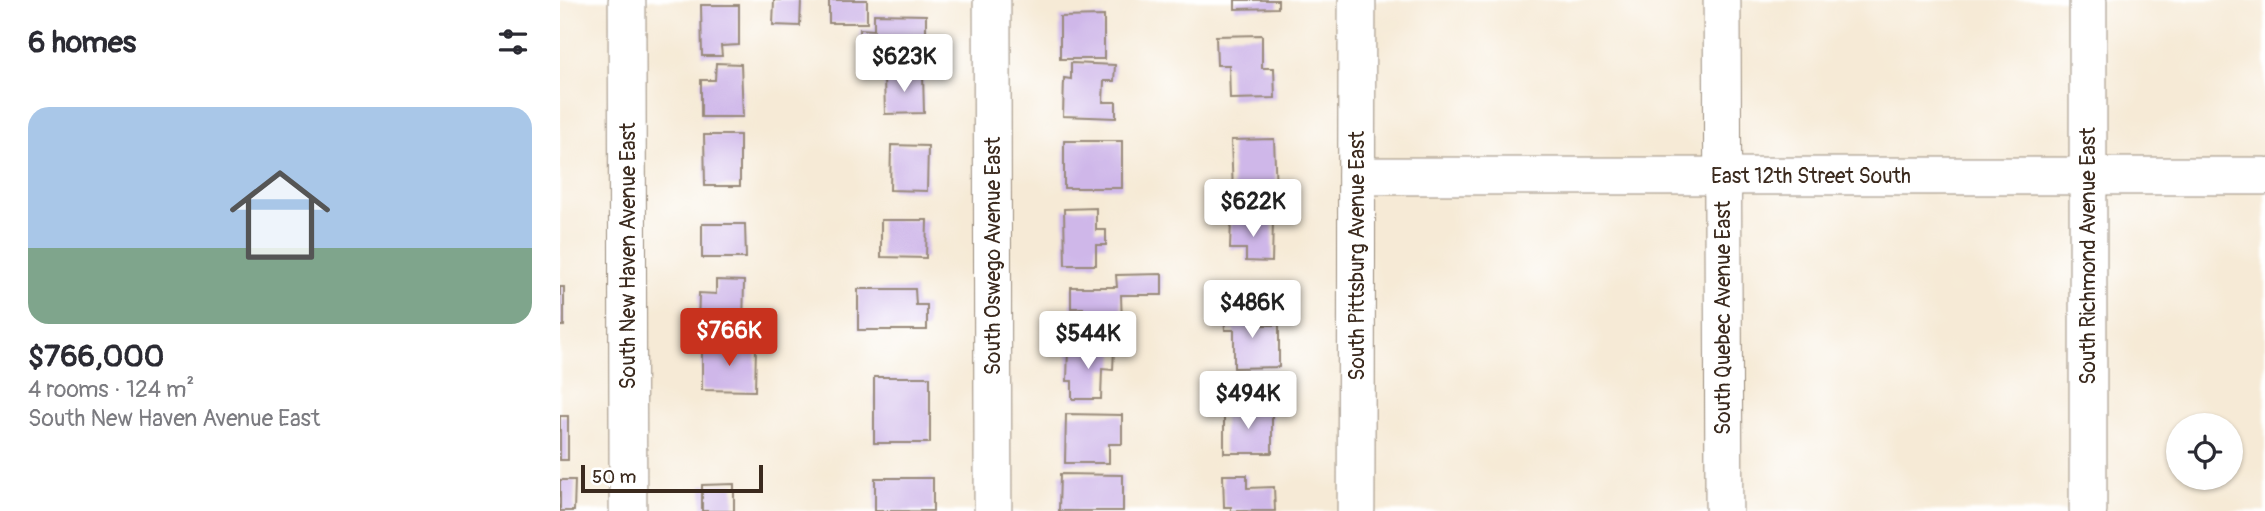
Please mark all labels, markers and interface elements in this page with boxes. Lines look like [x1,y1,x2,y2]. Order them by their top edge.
icon: filters [494,23,532,61]
text: 6 homes [28,24,136,61]
pin: $623K [855,34,953,94]
text: $623K [872,42,936,71]
street label: South New Haven Avenue East [615,122,642,389]
street label: South Richmond Avenue East [2075,127,2102,385]
street label: South Pittsburg Avenue East [1344,131,1371,381]
street label: South Oswego Avenue East [980,136,1007,375]
icon: home [217,152,343,278]
street label: East 12th Street South [1711,163,1911,190]
pin: $622K [1204,180,1302,239]
text: $622K [1220,187,1286,216]
street label: South Quebec Avenue East [1710,200,1737,435]
pin: $486K [1203,280,1301,340]
text: $486K [1220,288,1284,317]
pin: $766K [680,308,778,368]
pin: $544K [1039,312,1137,371]
text: $766K [696,316,762,345]
text: $544K [1055,319,1121,348]
text: $766,000 [28,338,164,375]
pin: $494K [1199,372,1297,431]
text: 4 rooms · 124 m² [28,375,194,404]
text: $494K [1216,379,1280,408]
text: South New Haven Avenue East [28,404,320,433]
map controls [2166,413,2243,490]
button: locate [2166,413,2243,490]
scale bar [581,462,763,494]
text: 50 m [592,465,636,489]

